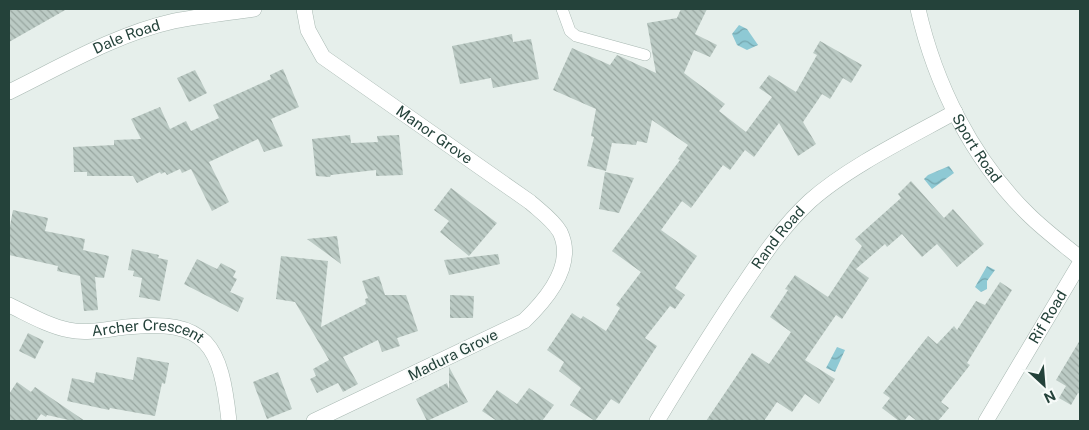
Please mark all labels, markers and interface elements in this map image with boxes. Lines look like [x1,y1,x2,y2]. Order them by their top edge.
street label: Dale Road [90,16,162,57]
street label: Manor Grove [393,102,476,167]
street label: Sport Road [949,111,1005,186]
street label: Rand Road [748,202,808,272]
street label: Rif Road [1025,287,1070,346]
street label: Archer Crescent [91,316,208,346]
street label: Madura Grove [405,325,500,384]
north arrow [1019,360,1069,410]
text: N [1041,387,1058,406]

